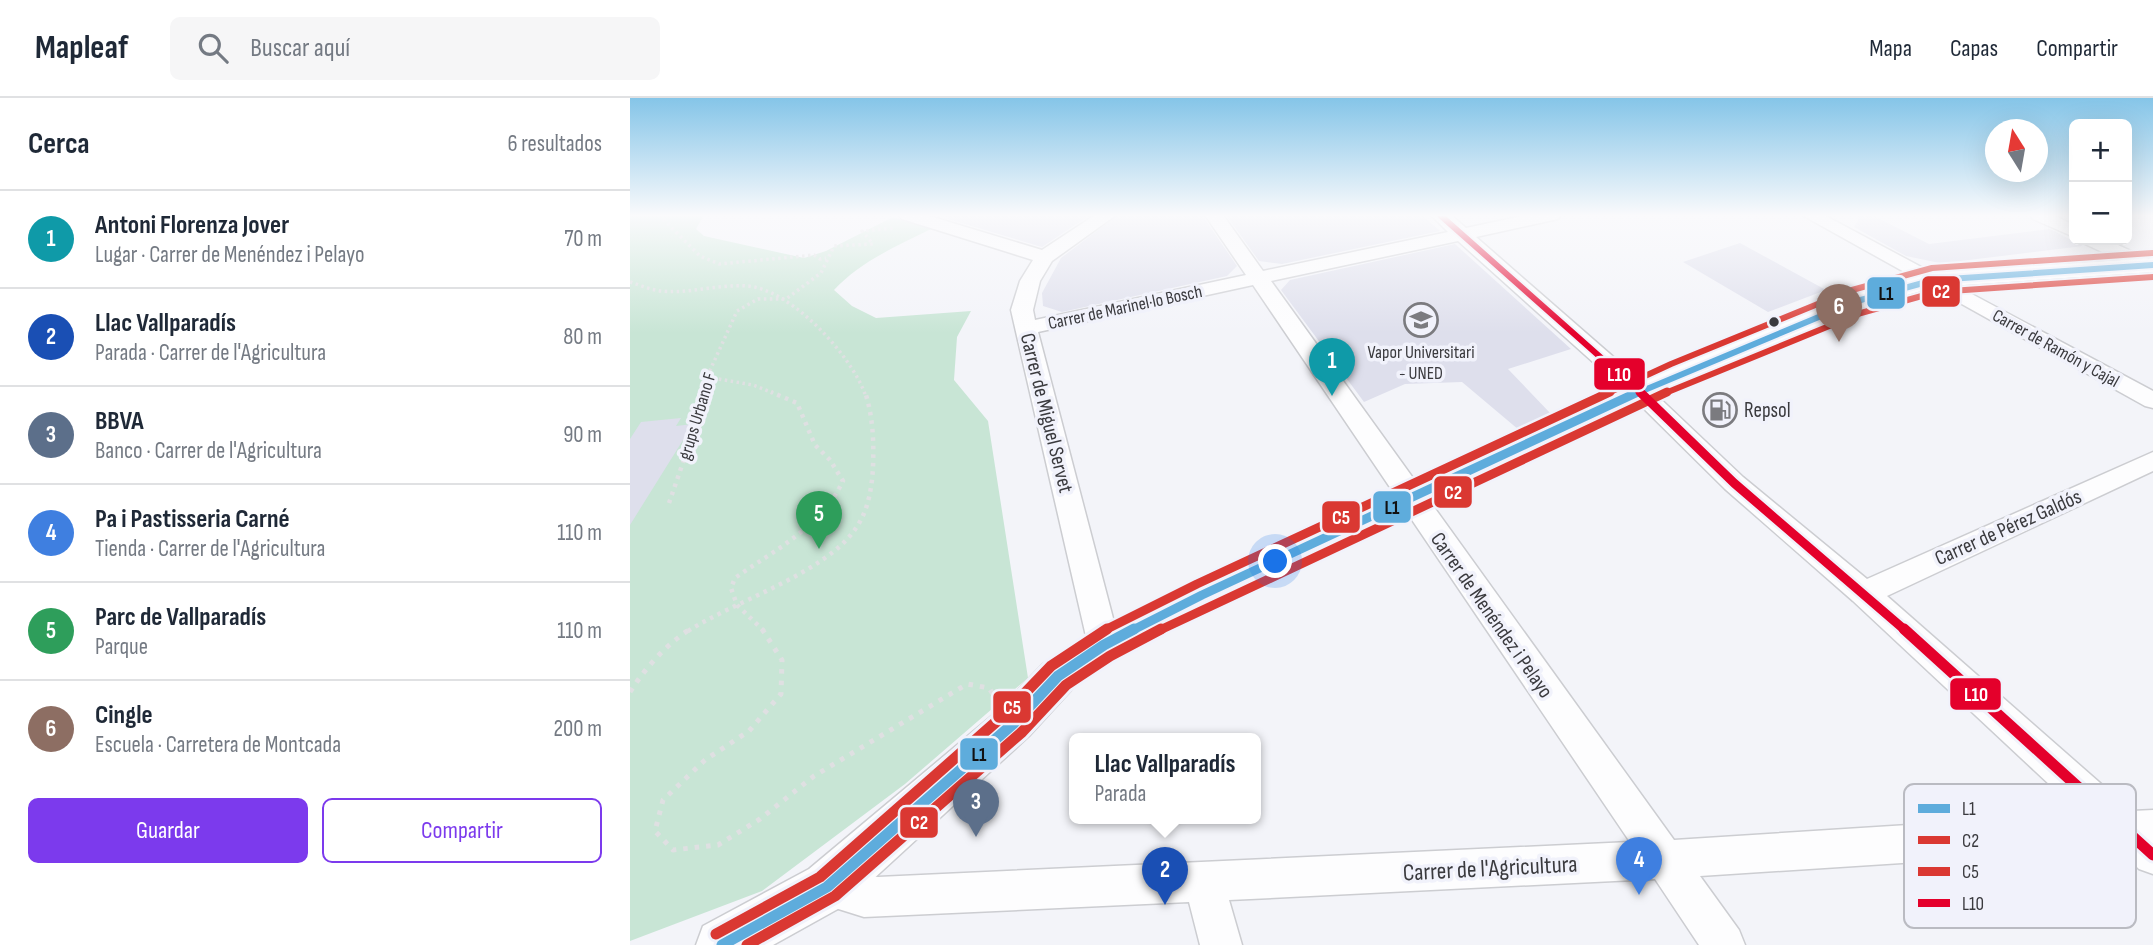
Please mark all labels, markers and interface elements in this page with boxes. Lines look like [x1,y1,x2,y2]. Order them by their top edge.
search box [170,17,660,80]
text: Mapleaf [35,28,128,68]
icon: search [194,29,232,67]
text: Buscar aquí [250,33,350,64]
text: Mapa [1869,34,1912,63]
text: Capas [1950,34,1998,63]
text: Compartir [2036,34,2118,63]
north arrow [1985,119,2048,182]
map controls [2069,119,2132,245]
button: + [2069,119,2132,182]
text: Cerca [28,126,90,162]
text: 6 resultados [507,130,602,158]
button: − [2069,182,2132,245]
text: Antoni Florenza Jover [95,210,289,241]
text: 1 [46,225,56,253]
text: 70 m [564,225,602,253]
text: Lugar · Carrer de Menéndez i Pelayo [95,241,365,269]
line badge: C2 [1921,275,1961,308]
line badge: L1 [1866,276,1906,310]
street label: Carrer de Marinel·lo Bosch [1046,281,1204,334]
text: C2 [1932,281,1950,304]
text: L1 [1879,283,1894,306]
pin: 6 [1816,284,1862,342]
school or university icon: Vapor Universitari - UNED [1402,301,1440,339]
street label: Carrer de Ramón y Cajal [1989,305,2123,392]
text: Llac Vallparadís [95,308,236,339]
unlabelled marker [1767,315,1781,329]
text: 2 [46,323,56,351]
text: 80 m [563,323,602,351]
street label: Carrer de Miguel Servet [1015,331,1078,496]
pin: 1 [1309,338,1355,396]
text: Parada · Carrer de l'Agricultura [95,339,326,367]
place label: Vapor Universitari - UNED [1368,342,1475,384]
line badge: L10 [1593,357,1646,391]
text: L10 [1607,364,1631,387]
street label: grups Urbano F [674,370,721,462]
fuel station icon: Repsol [1701,391,1739,429]
place label: Repsol [1744,398,1791,423]
text: BBVA [95,406,144,437]
text: 3 [46,421,56,449]
text: 90 m [563,421,602,449]
text: Banco · Carrer de l'Agricultura [95,437,322,465]
line badge: C2 [1433,475,1473,509]
text: C2 [1444,482,1462,505]
street label: Carrer de Pérez Galdós [1931,484,2085,571]
line badge: L1 [1372,490,1412,524]
pin: 5 [796,491,842,549]
text: L1 [1385,497,1400,520]
line badge: C5 [1321,500,1361,534]
text: Pa i Pastisseria Carné [95,504,290,535]
text: C5 [1332,507,1350,530]
text: 4 [46,519,56,547]
text: 110 m [557,519,602,547]
street label: Carrer de Menéndez i Pelayo [1425,528,1558,703]
text: Tienda · Carrer de l'Agricultura [95,535,325,563]
your location [1258,544,1292,578]
text: Parc de Vallparadís [95,602,266,633]
text: 5 [46,617,56,645]
text: 110 m [557,617,602,645]
text: Parque [95,633,148,661]
line badge: L10 [1949,677,2002,711]
text: L10 [1964,684,1988,707]
line badge: C5 [992,690,1032,724]
text: C5 [1003,697,1021,720]
text: Cingle [95,700,153,731]
text: 6 [46,715,56,743]
text: 200 m [554,715,602,743]
text: Escuela · Carretera de Montcada [95,731,341,759]
popup [1069,733,1261,824]
line badge: L1 [959,737,999,771]
text: L1 [972,744,987,767]
text: Llac Vallparadís [1095,749,1235,780]
pin: 3 [953,779,999,837]
text: Parada [1095,780,1146,808]
legend [1904,784,2136,928]
button: Guardar [28,798,308,863]
button: Compartir [322,798,602,863]
text: L1 [1962,798,1976,821]
line badge: C2 [899,806,939,839]
text: C2 [910,812,928,835]
text: C2 [1962,830,1979,853]
pin: 4 [1616,837,1662,895]
pin: 2 [1142,847,1188,905]
street label: Carrer de l'Agricultura [1402,849,1578,888]
text: C5 [1962,861,1979,884]
text: L10 [1962,893,1984,916]

